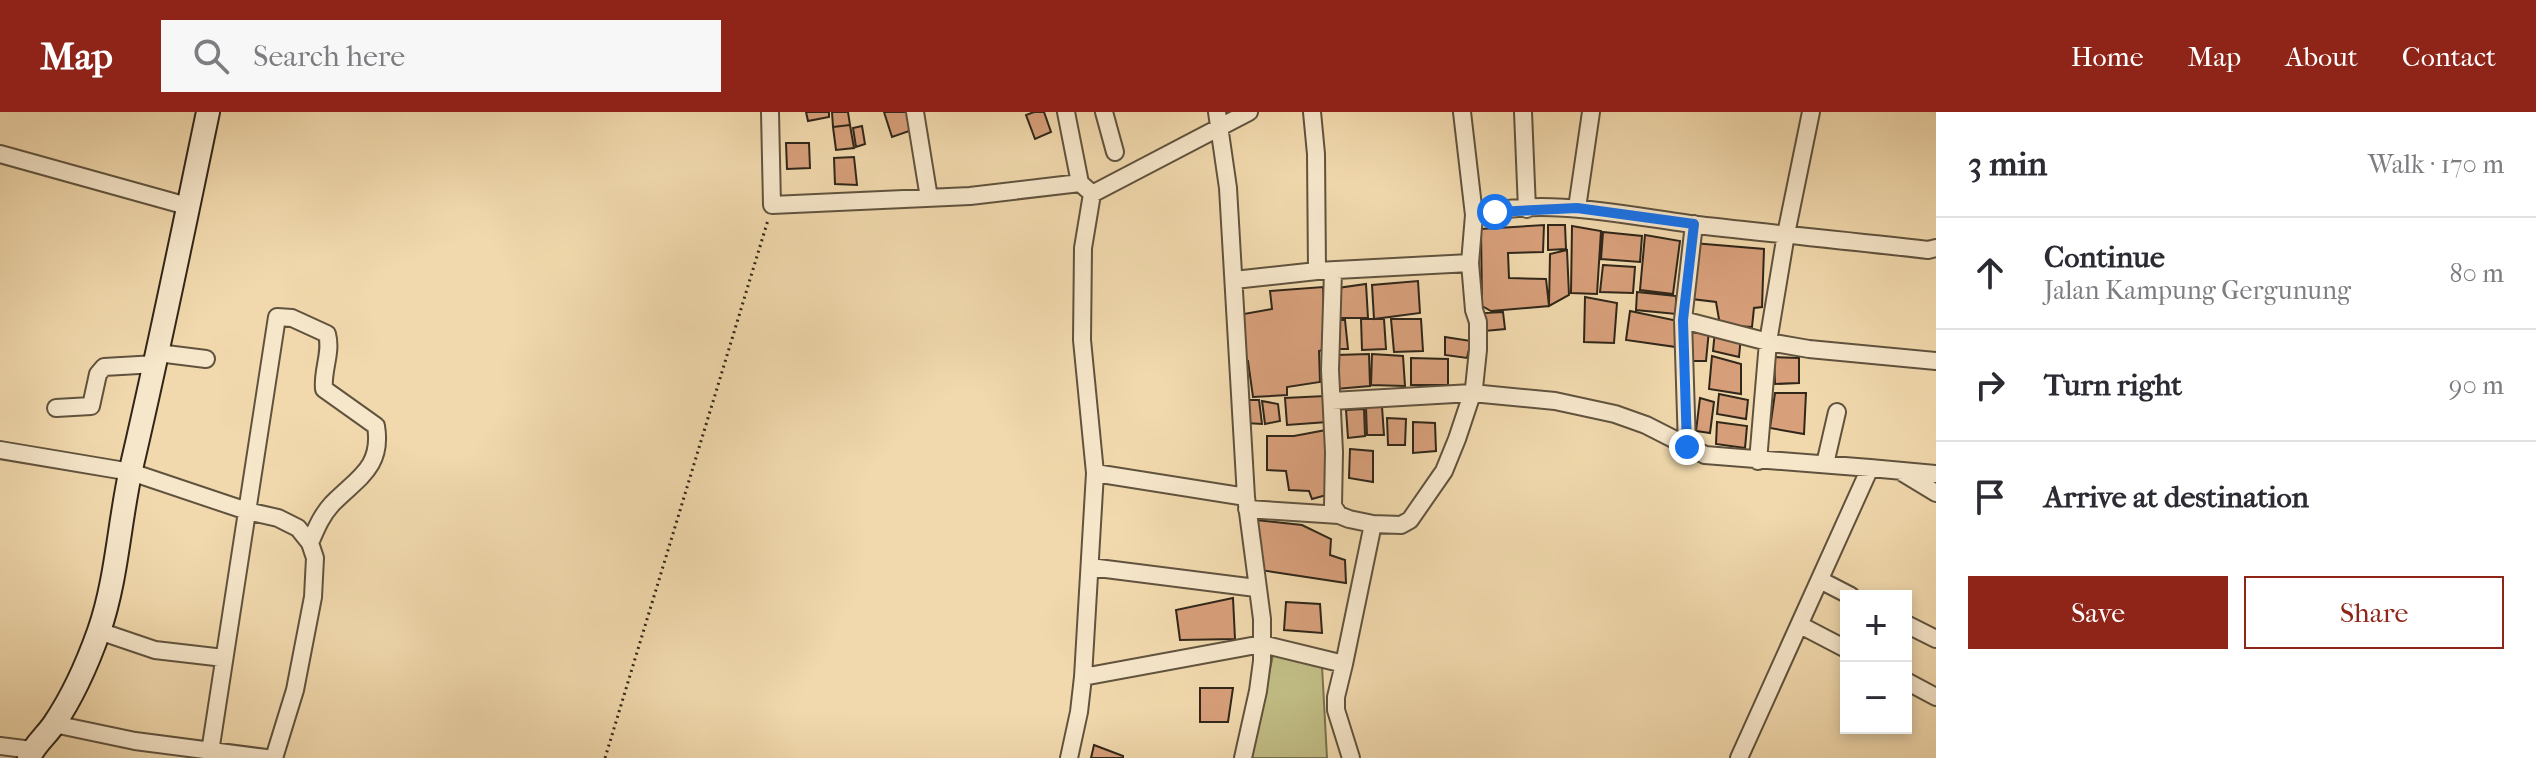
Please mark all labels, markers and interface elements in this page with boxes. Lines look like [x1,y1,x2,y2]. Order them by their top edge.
search box [161,20,721,92]
text: Map [40,34,113,79]
icon: search [189,34,233,78]
text: Search here [253,39,405,74]
text: Home [2071,40,2144,73]
text: Map [2188,40,2241,73]
text: About [2285,40,2358,73]
text: Contact [2402,40,2496,73]
text: 3 min [1968,144,2047,184]
text: Walk · 170 m [2368,149,2504,180]
route start [1477,194,1513,230]
text: Continue [2044,240,2165,275]
icon: ahead [1968,251,2012,295]
text: 80 m [2449,258,2504,289]
text: Jalan Kampung Gergunung [2044,275,2351,306]
icon: right [1968,363,2012,407]
text: Turn right [2044,368,2182,403]
text: 90 m [2449,370,2504,401]
route end [1669,429,1705,465]
icon: arrive [1968,475,2012,519]
text: Arrive at destination [2044,480,2309,515]
button: Save [1968,576,2228,649]
button: Share [2244,576,2504,649]
map controls [1840,590,1912,734]
button: + [1840,590,1912,662]
button: − [1840,662,1912,734]

